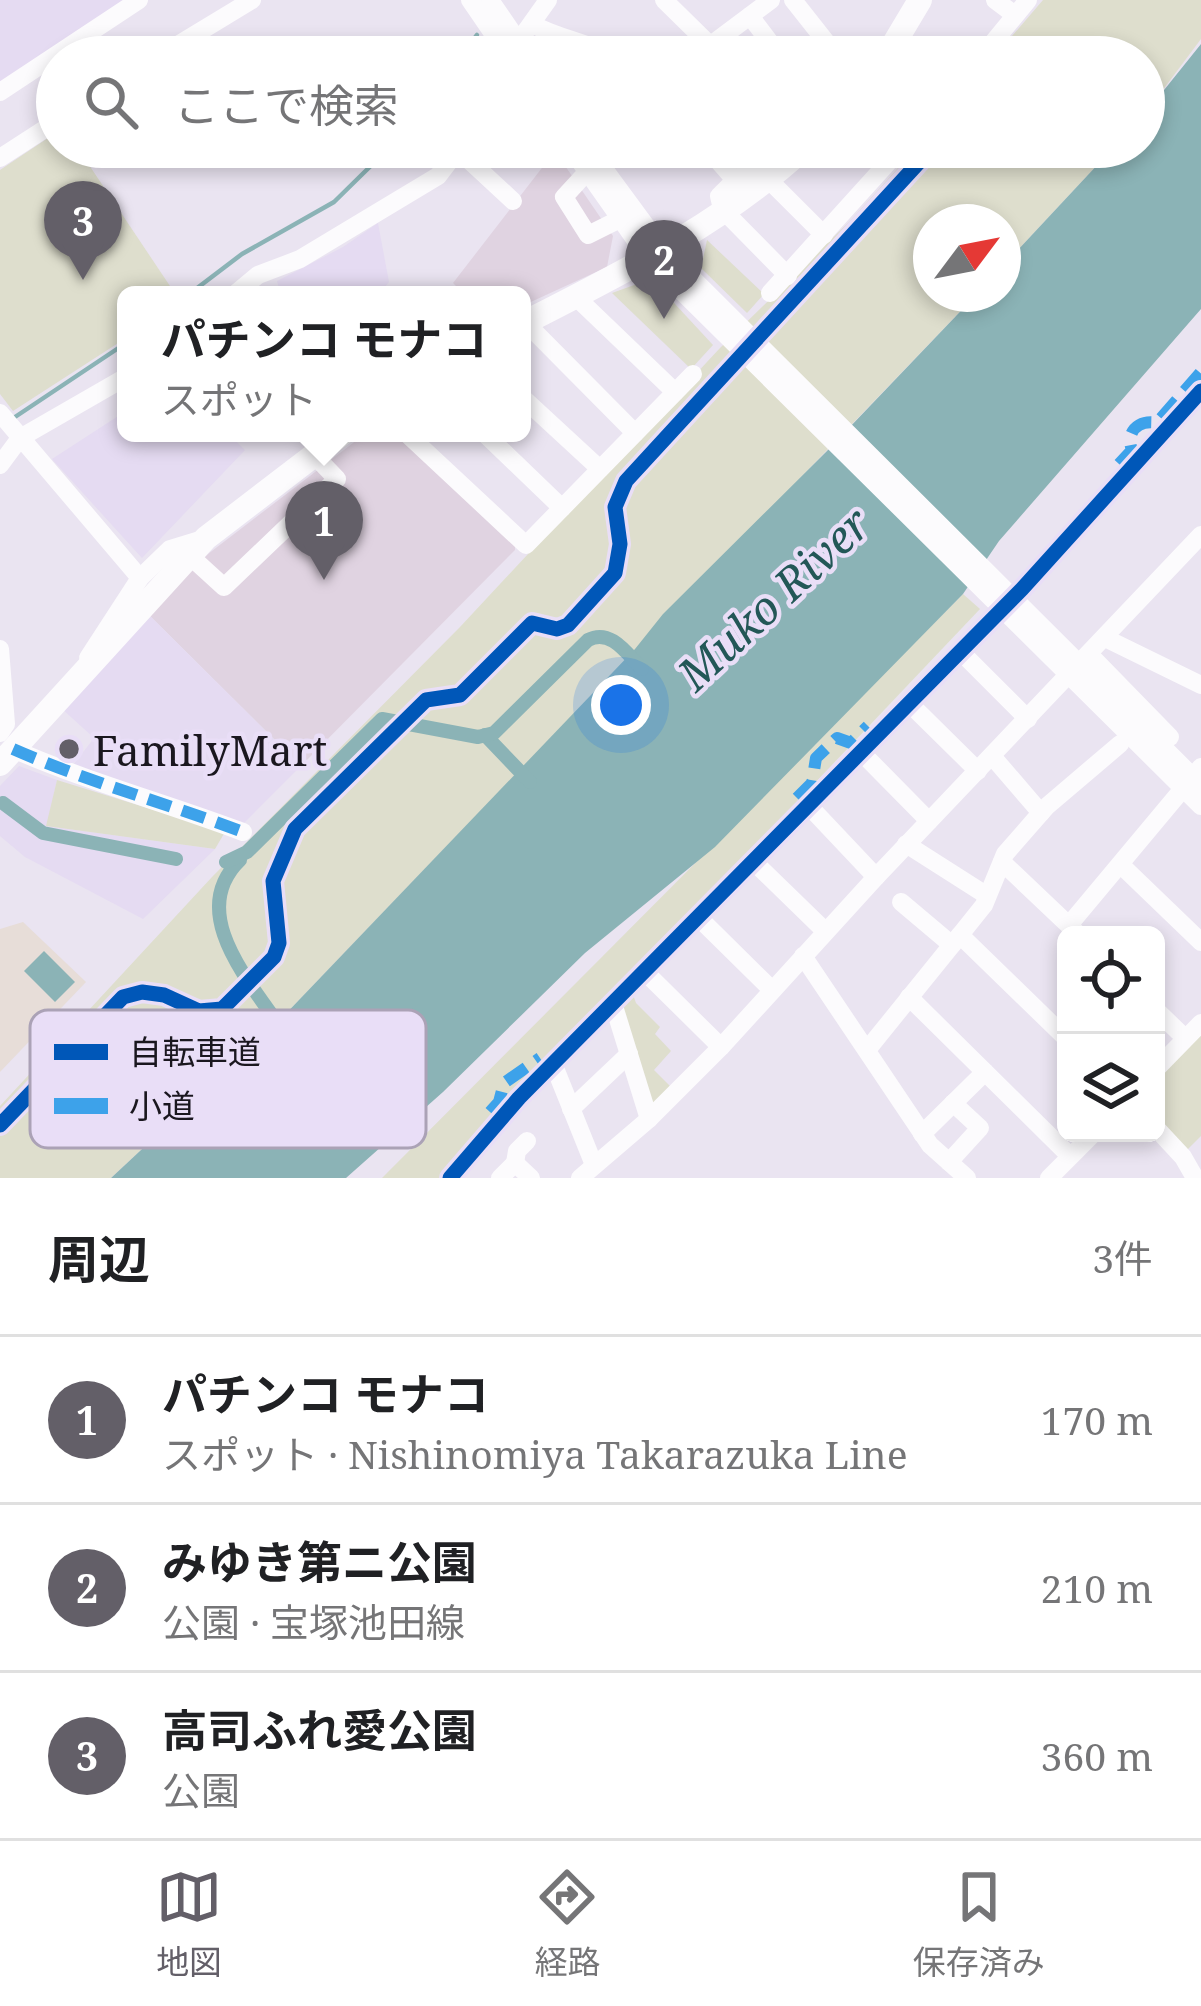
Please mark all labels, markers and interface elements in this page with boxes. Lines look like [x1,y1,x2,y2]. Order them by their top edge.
search box [36,36,1165,168]
icon: search [78,69,144,135]
text: ここで検索 [174,74,399,135]
pin: 3 [44,181,122,280]
north arrow [913,204,1021,312]
pin: 2 [625,220,703,319]
popup [117,286,531,442]
text: パチンコ モナコ [161,308,487,369]
text: スポット [161,372,317,425]
pin: 1 [285,481,363,580]
water label: Muko River [663,492,883,704]
your location [591,675,651,735]
place label: FamilyMart [93,721,327,778]
marker: FamilyMart [56,736,82,762]
map controls [1057,926,1165,1142]
button: locate [1057,926,1165,1034]
legend [30,1010,426,1148]
text: 自転車道 [129,1029,261,1074]
button: layers [1057,1034,1165,1142]
text: 小道 [129,1083,195,1128]
text: 周辺 [48,1223,150,1293]
text: 3件 [1092,1231,1153,1284]
text: パチンコ モナコ [162,1363,489,1424]
text: 1 [76,1393,98,1446]
text: 170 m [1041,1393,1153,1446]
text: スポット · Nishinomiya Takarazuka Line [162,1427,908,1480]
text: みゆき第ニ公園 [162,1531,477,1592]
text: 2 [76,1561,98,1614]
text: 210 m [1041,1561,1153,1614]
text: 公園 · 宝塚池田線 [162,1595,465,1648]
text: 高司ふれ愛公園 [162,1699,477,1760]
text: 3 [76,1729,98,1782]
text: 360 m [1041,1729,1153,1782]
text: 公園 [162,1763,240,1816]
tab: 地図 [156,1864,222,1984]
tab: 経路 [534,1864,600,1984]
tab: 保存済み [913,1864,1045,1984]

